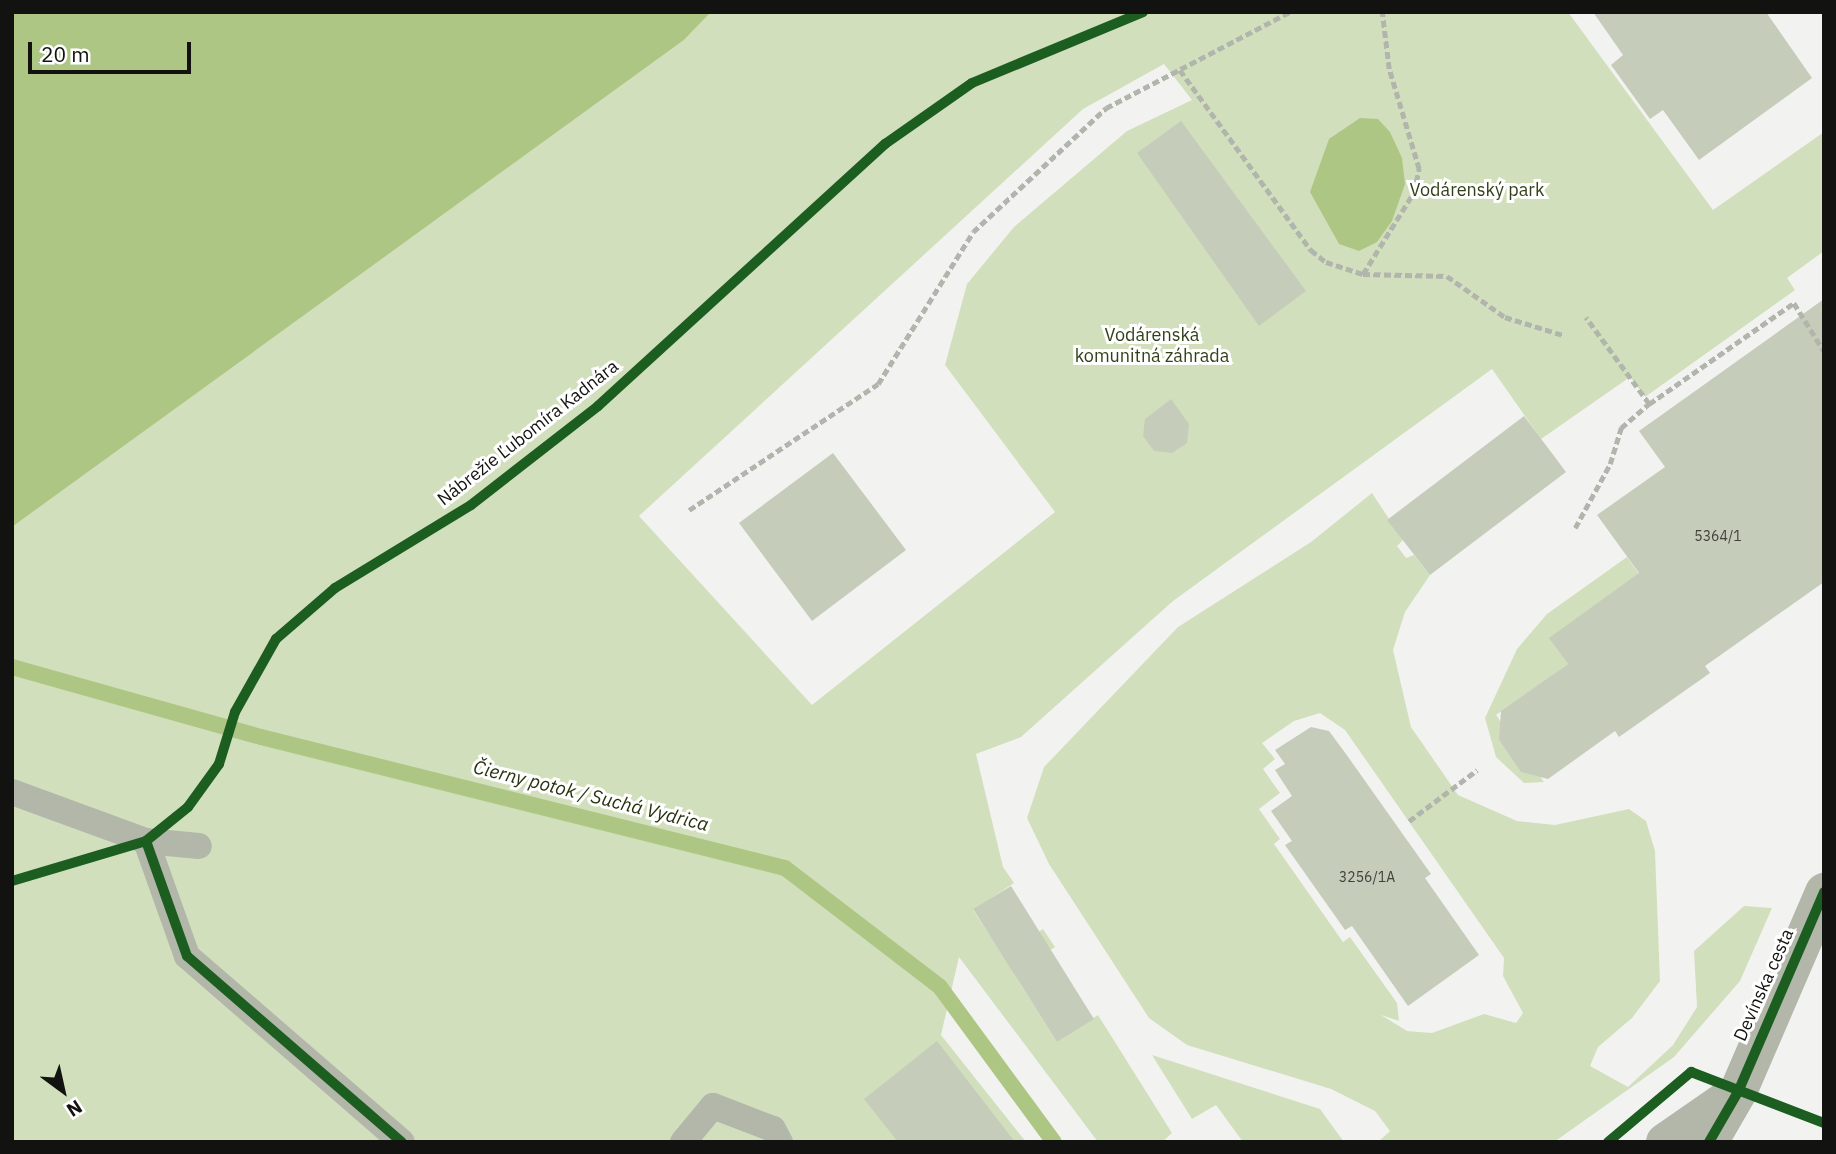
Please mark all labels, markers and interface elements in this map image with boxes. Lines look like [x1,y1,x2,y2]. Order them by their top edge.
scale bar [32,28,194,72]
text: 20 m [41,40,90,68]
park label: Vodárenský park [1410,179,1544,201]
park label: Vodárenská komunitná záhrada [1075,325,1229,368]
street label: Nábrežie Ľubomíra Kadnára [433,356,623,510]
house number: 5364/1 [1694,528,1742,544]
water label: Čierny potok / Suchá Vydrica [471,756,711,836]
house number: 3256/1A [1339,869,1395,885]
street label: Devínska cesta [1730,925,1798,1045]
north arrow [28,1056,98,1126]
text: N [62,1095,87,1122]

